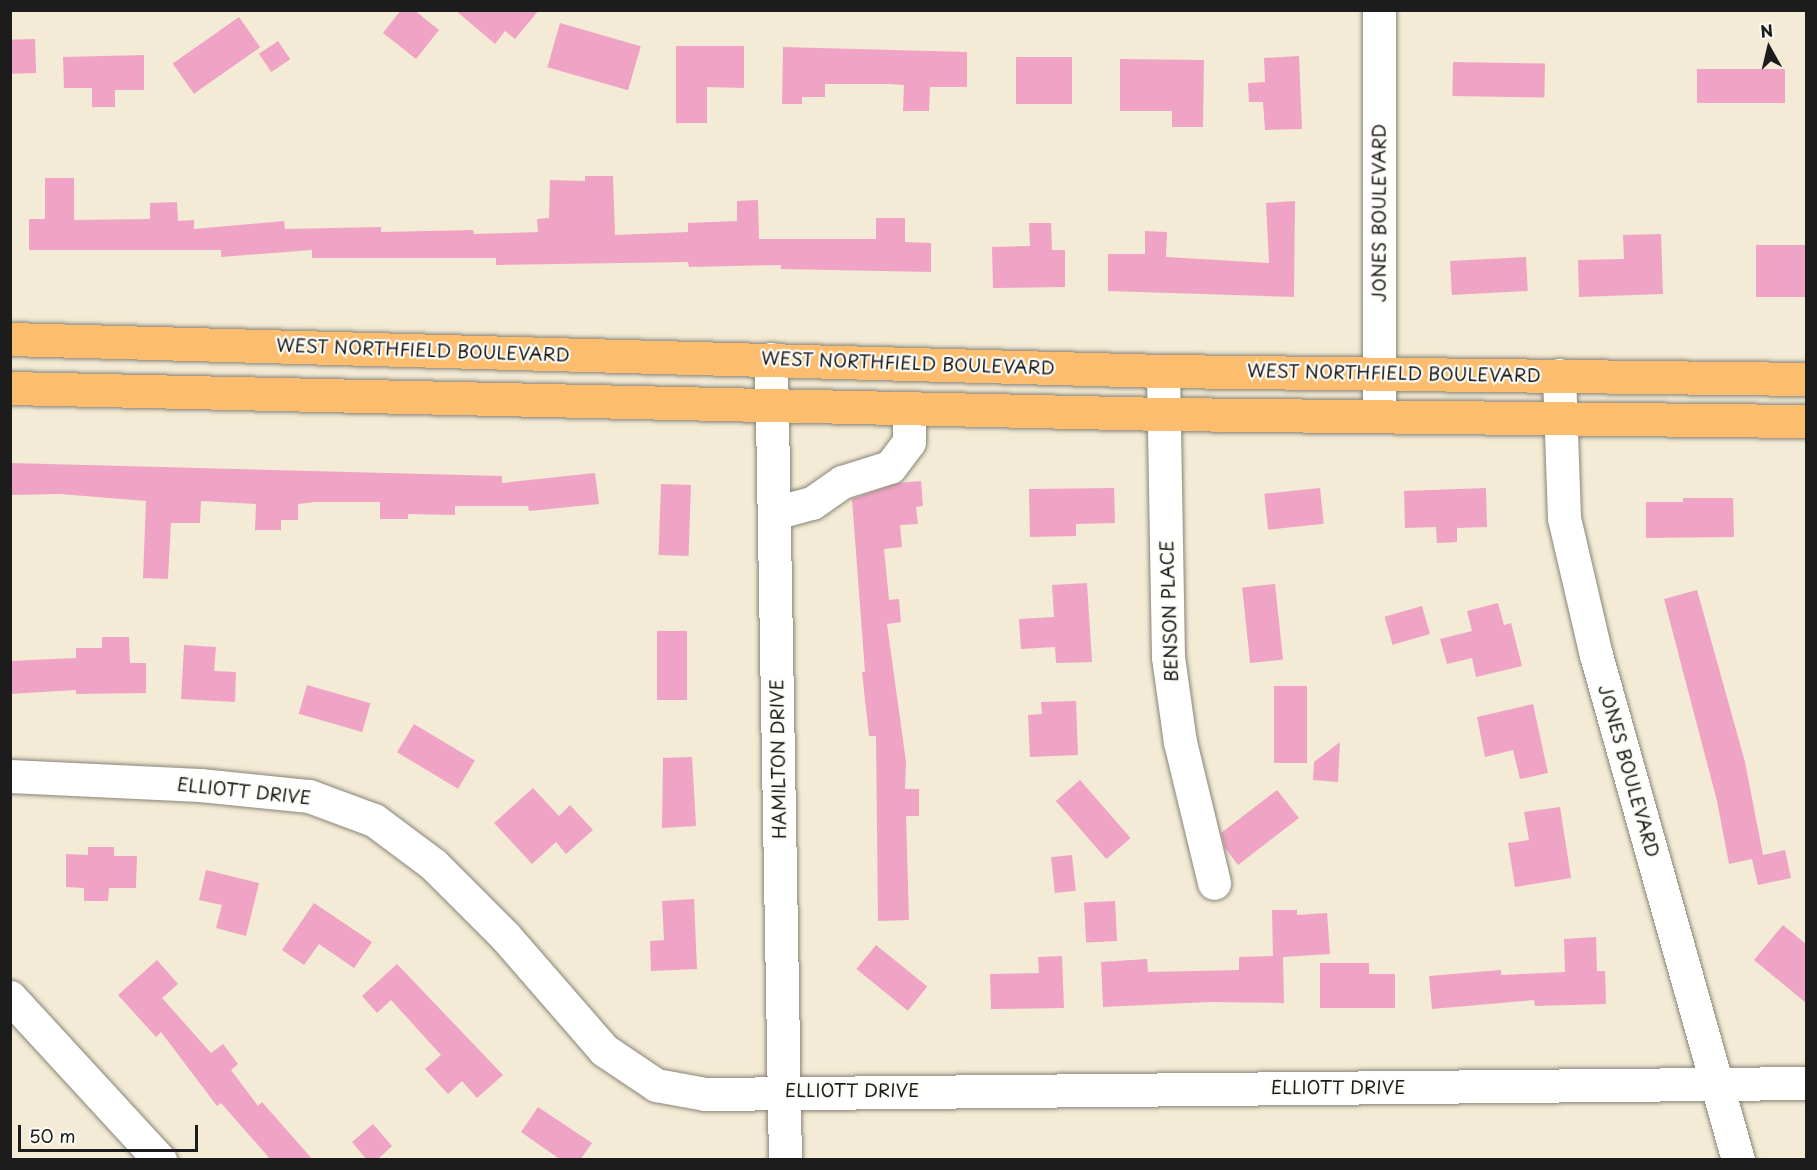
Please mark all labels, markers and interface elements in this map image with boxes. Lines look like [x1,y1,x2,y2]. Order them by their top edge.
text: N [1759,17,1774,43]
north arrow [1739,18,1799,78]
street label: JONES BOULEVARD [1368,123,1390,303]
street label: WEST NORTHFIELD BOULEVARD [276,334,570,366]
street label: WEST NORTHFIELD BOULEVARD [761,347,1055,379]
street label: WEST NORTHFIELD BOULEVARD [1247,360,1541,386]
street label: BENSON PLACE [1156,540,1182,682]
street label: HAMILTON DRIVE [766,679,790,839]
street label: JONES BOULEVARD [1594,682,1664,860]
street label: ELLIOTT DRIVE [176,773,312,809]
street label: ELLIOTT DRIVE [1270,1076,1406,1098]
street label: ELLIOTT DRIVE [784,1079,920,1101]
scale bar [21,1113,201,1151]
text: 50 m [29,1122,76,1149]

